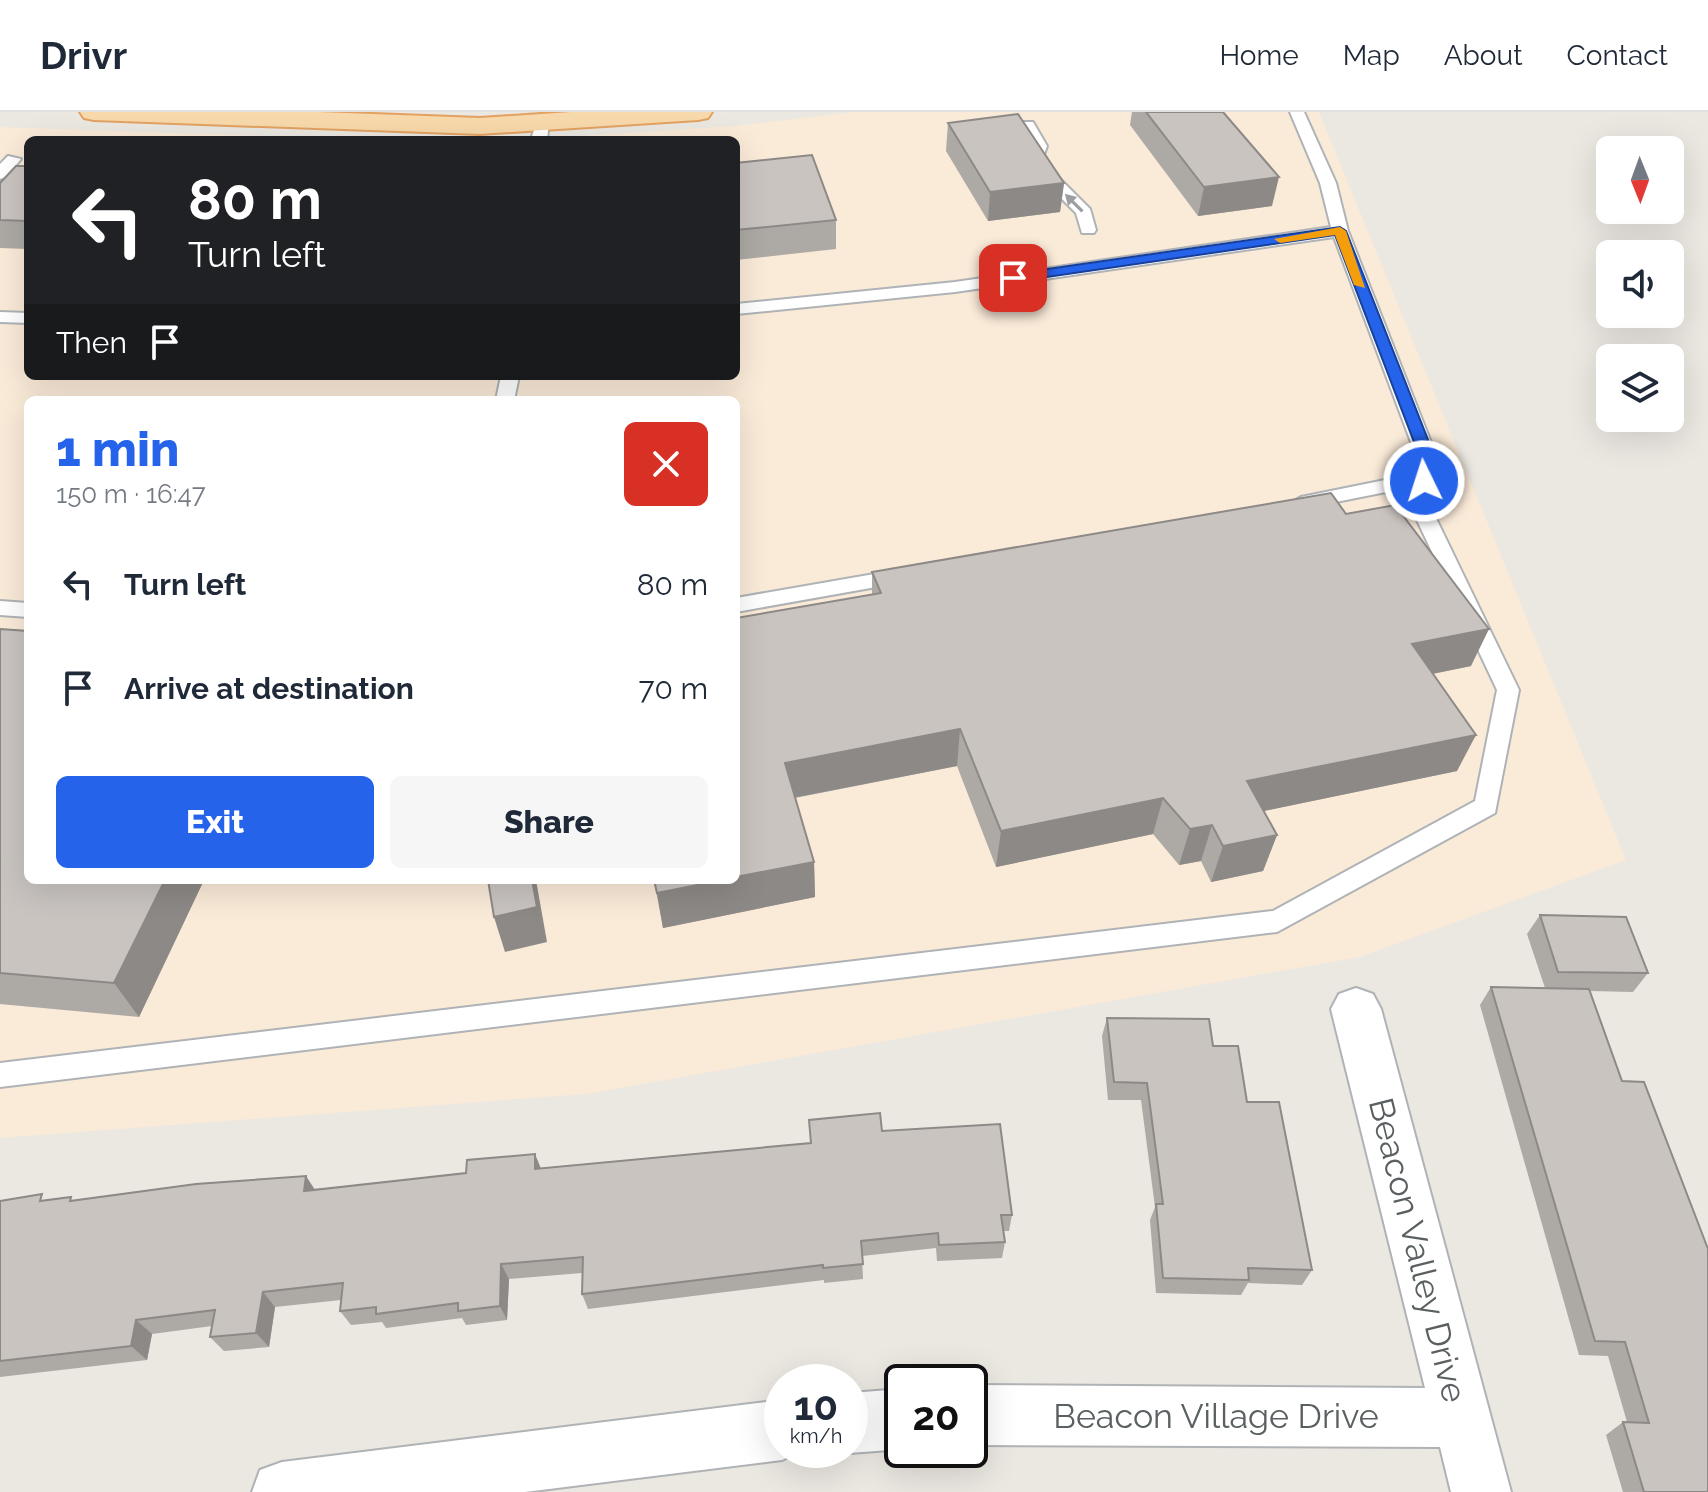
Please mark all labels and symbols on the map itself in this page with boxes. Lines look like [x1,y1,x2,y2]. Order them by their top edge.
north arrow [1596,136,1684,224]
one-way arrow [1065,194,1084,213]
pin [979,244,1047,312]
position arrow [1382,439,1466,523]
street label: Beacon Valley Drive [1361,1094,1475,1406]
speed limit sign: 20 [884,1364,988,1468]
street label: Beacon Village Drive [1053,1396,1379,1436]

